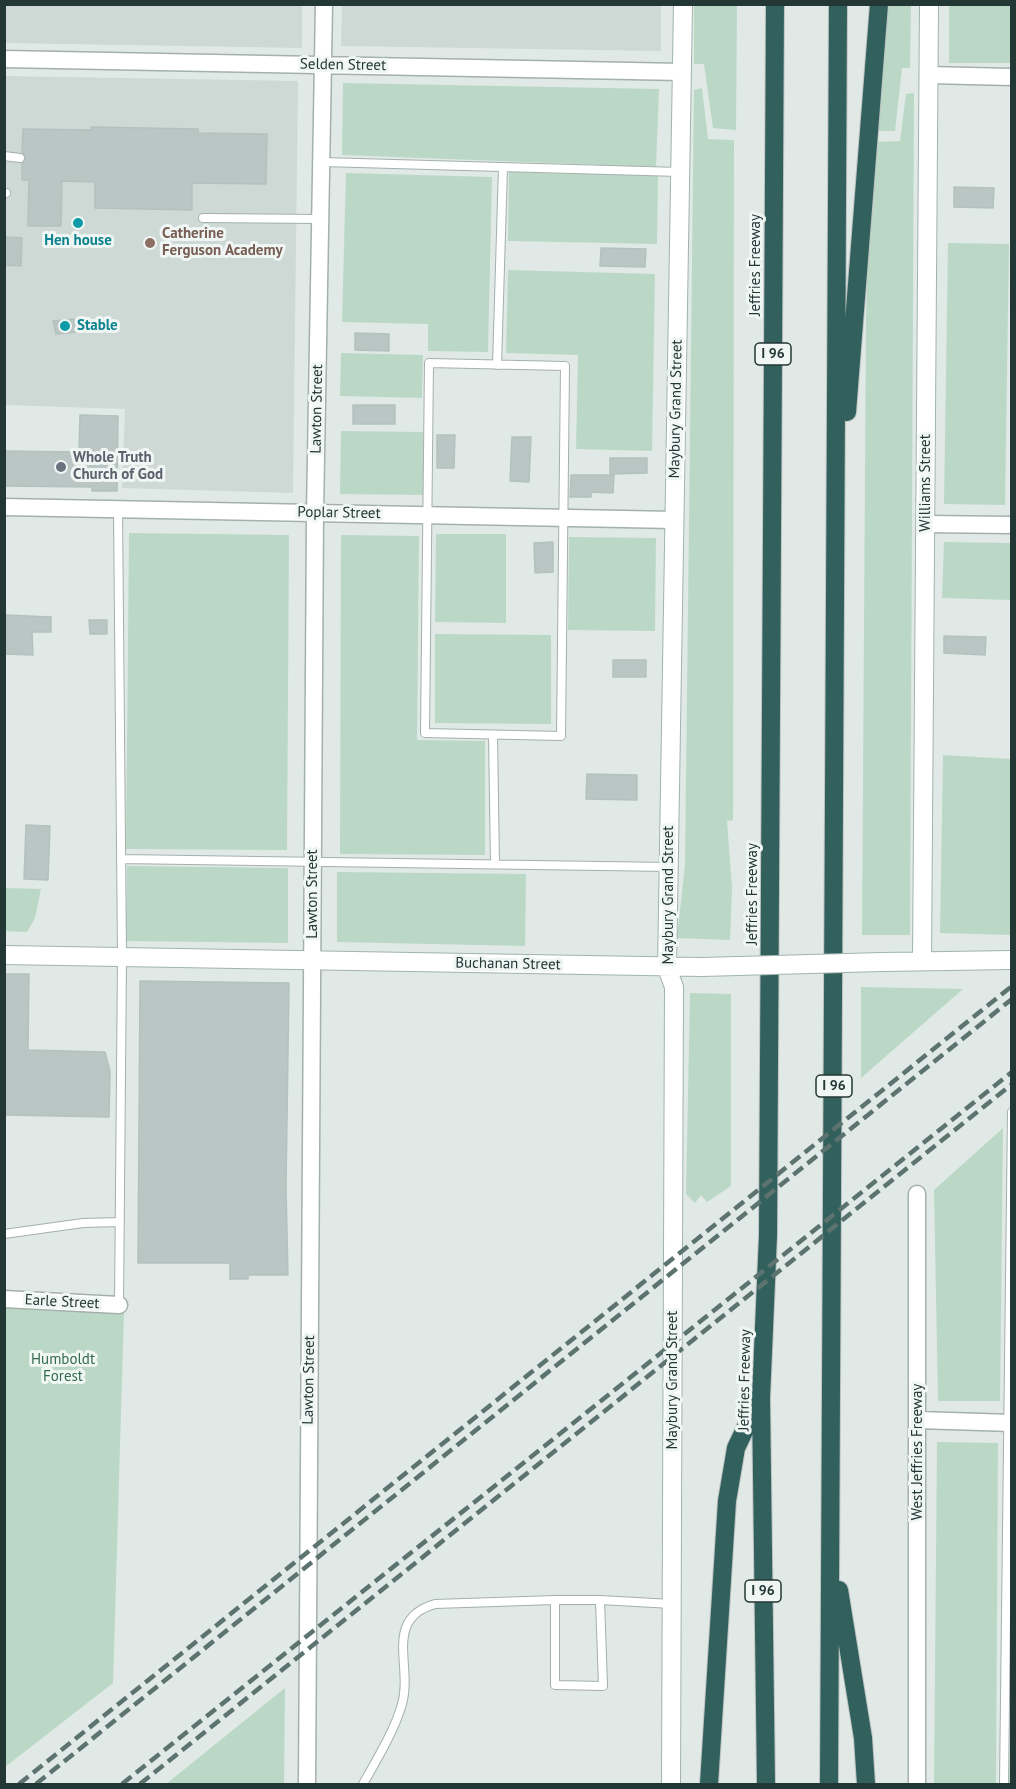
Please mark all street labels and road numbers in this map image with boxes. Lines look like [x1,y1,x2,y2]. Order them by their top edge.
street label: Selden Street [300,55,386,75]
street label: Jeffries Freeway [747,214,765,316]
street label: Maybury Grand Street [666,339,686,479]
road number: I 96 [755,343,791,365]
street label: Lawton Street [307,364,327,454]
street label: Williams Street [917,434,935,532]
street label: Poplar Street [297,503,381,523]
street label: Maybury Grand Street [660,826,678,964]
street label: Jeffries Freeway [744,843,762,945]
street label: Lawton Street [304,849,322,939]
street label: Buchanan Street [455,954,561,974]
road number: I 96 [816,1075,852,1097]
street label: Earle Street [24,1291,100,1313]
street label: Maybury Grand Street [664,1311,682,1449]
street label: Jeffries Freeway [735,1329,755,1431]
street label: Lawton Street [299,1335,319,1425]
street label: West Jeffries Freeway [909,1384,927,1520]
road number: I 96 [745,1580,781,1602]

